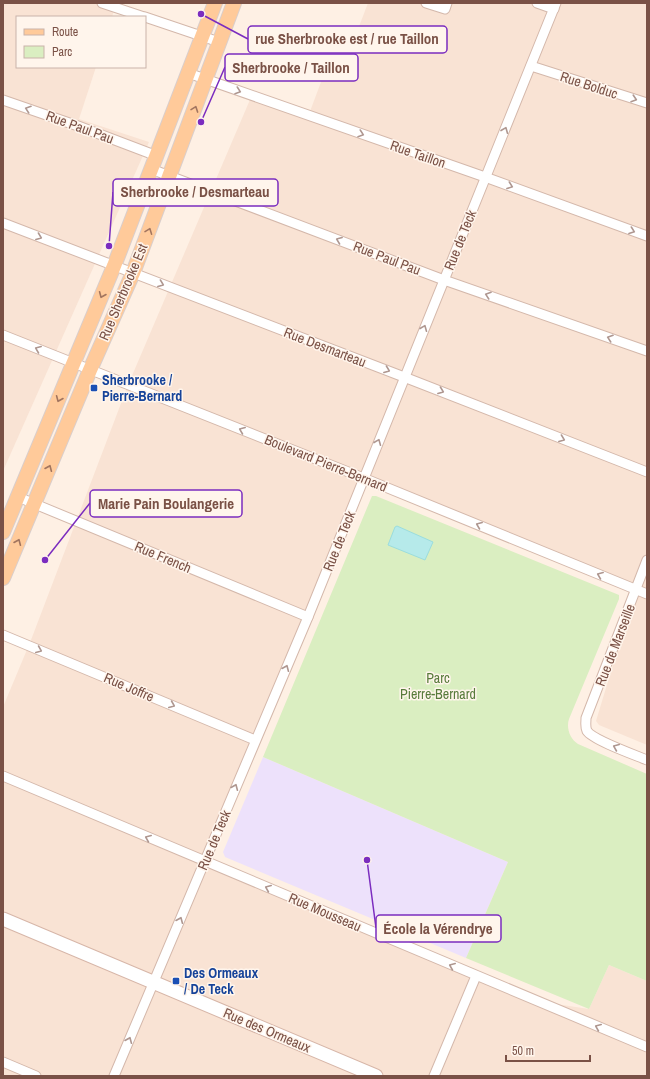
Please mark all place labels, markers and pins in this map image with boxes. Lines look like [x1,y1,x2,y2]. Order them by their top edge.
callout: rue Sherbrooke est / rue Taillon [248,26,447,53]
callout: Sherbrooke / Taillon [225,54,358,81]
callout: Sherbrooke / Desmarteau [113,179,278,206]
place label: Sherbrooke / Pierre-Bernard [102,371,182,405]
marker: Sherbrooke / Pierre-Bernard [89,383,99,393]
callout: Marie Pain Boulangerie [90,490,242,517]
callout: École la Vérendrye [376,915,501,942]
place label: Des Ormeaux / De Teck [184,964,259,998]
marker: Des Ormeaux / De Teck [171,976,181,986]

